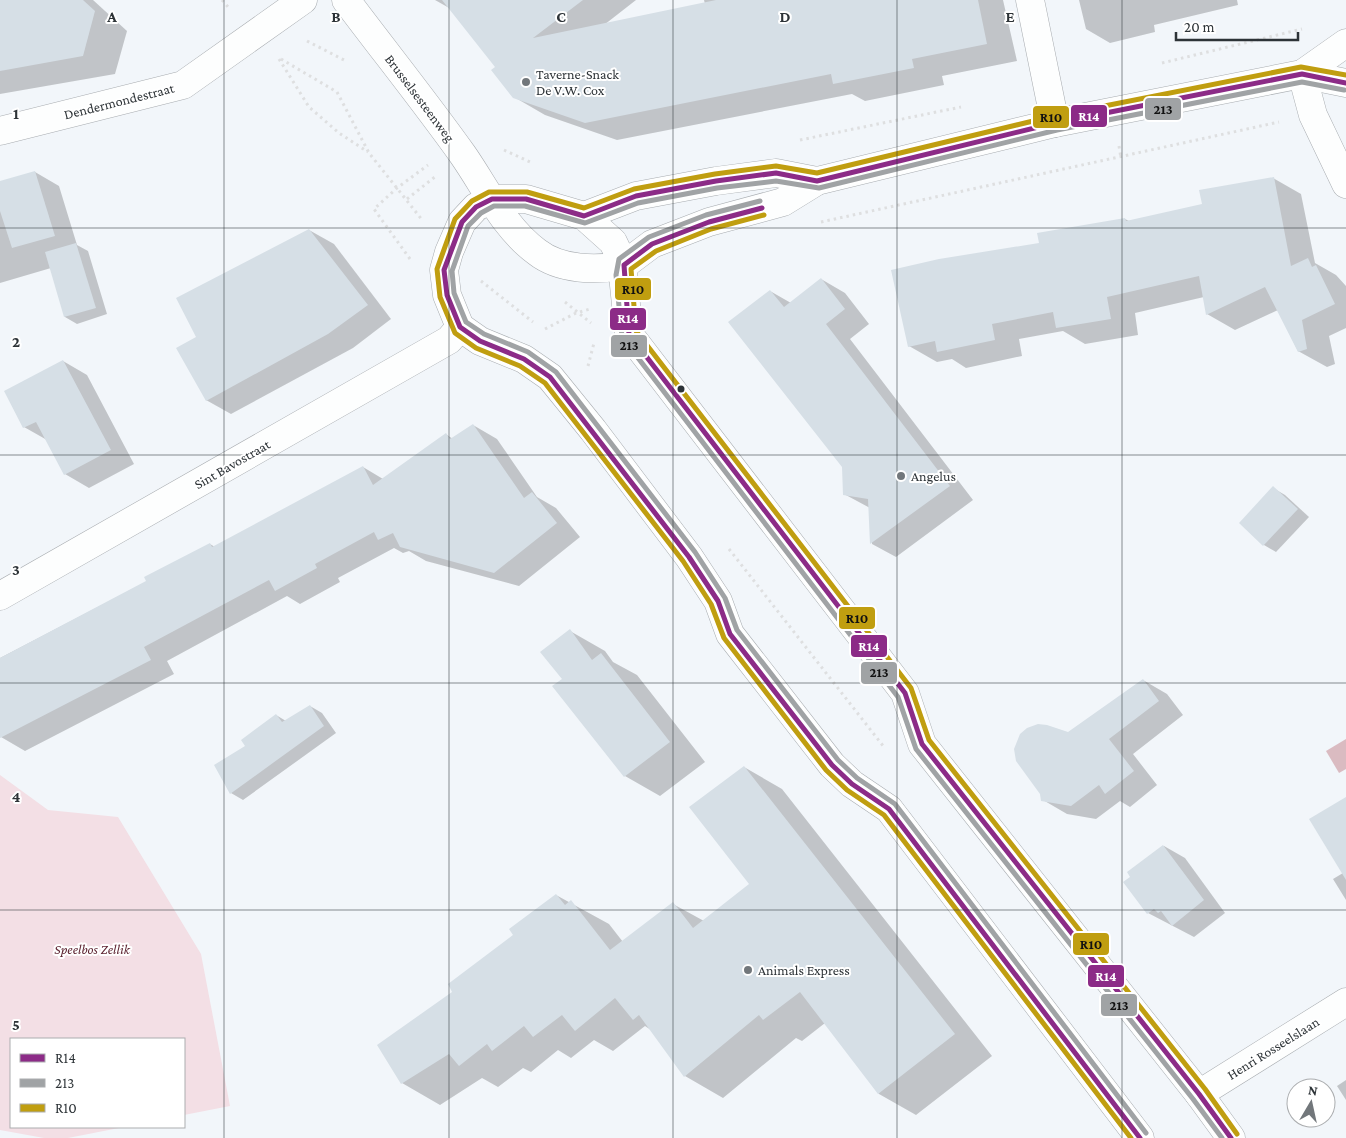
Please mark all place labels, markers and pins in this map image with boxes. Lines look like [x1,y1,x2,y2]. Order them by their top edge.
place label: Taverne-Snack De V.W. Cox [536,66,619,98]
marker: Taverne-Snack De V.W. Cox [520,76,532,88]
unlabelled marker [676,384,686,394]
place label: Angelus [911,468,956,484]
marker: Angelus [895,470,907,482]
place label: Animals Express [758,962,850,978]
marker: Animals Express [742,964,754,976]

